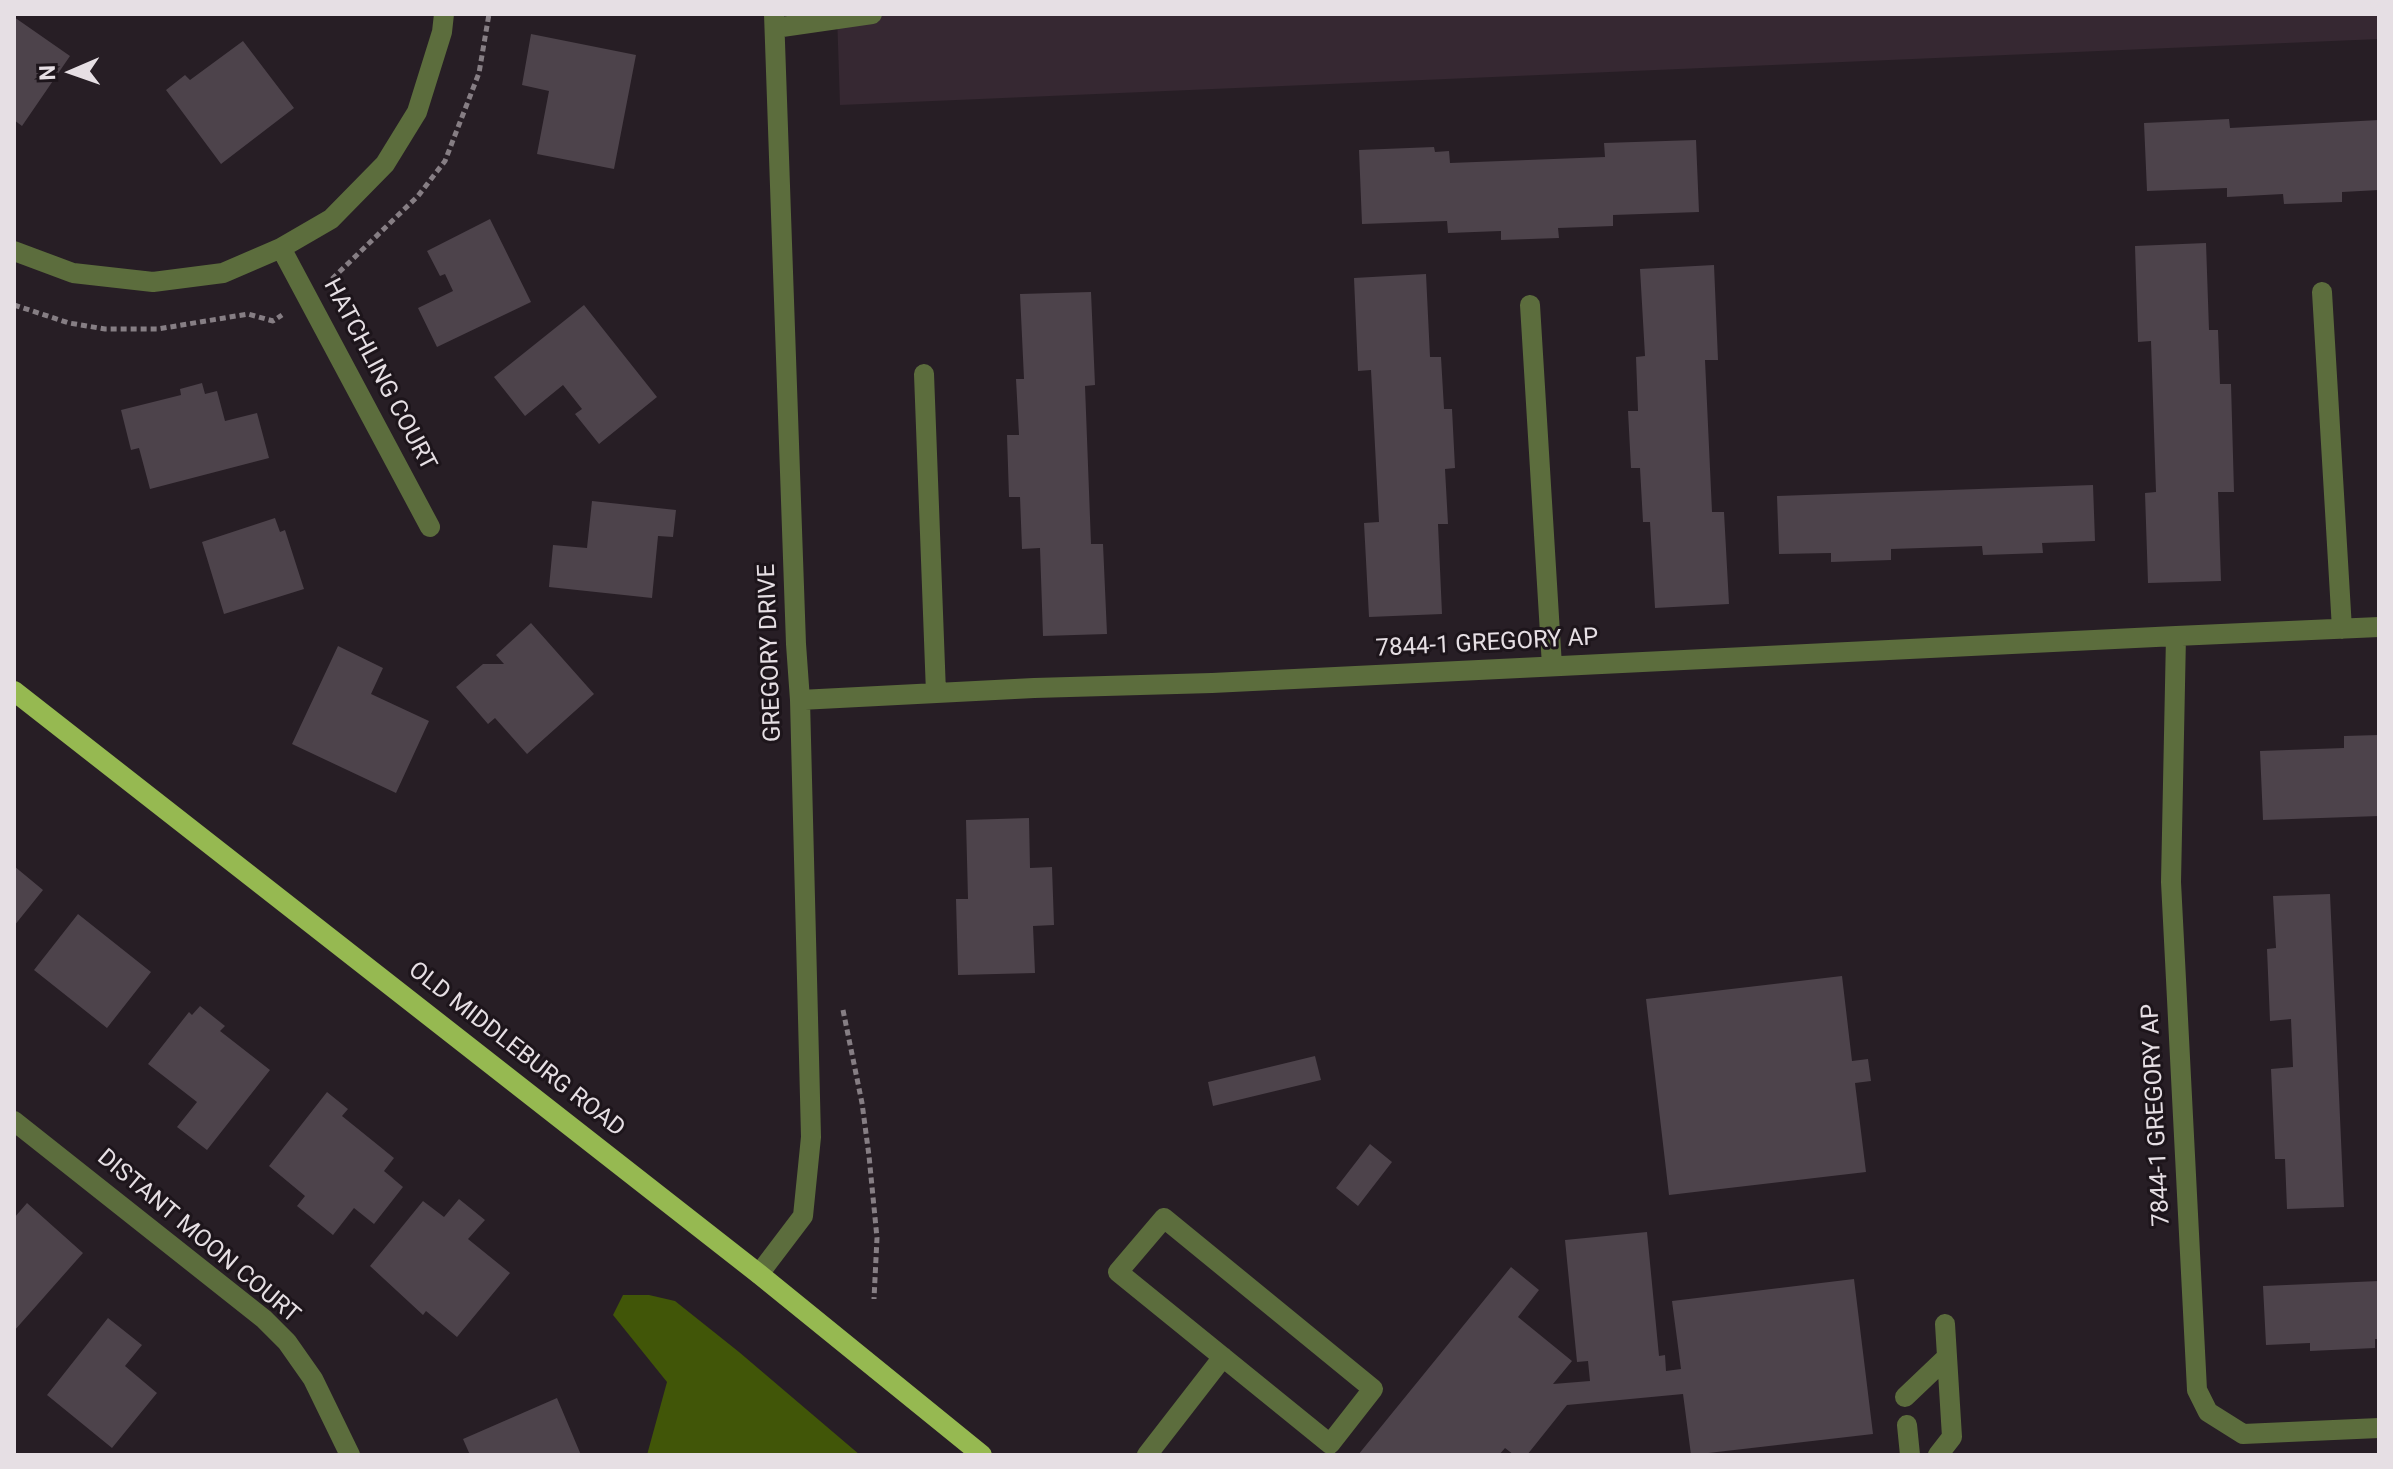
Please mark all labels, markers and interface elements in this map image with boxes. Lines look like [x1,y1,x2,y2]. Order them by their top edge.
north arrow [32,32,112,112]
text: N [35,65,60,81]
street label: HATCHLING COURT [316,274,442,476]
street label: GREGORY DRIVE [753,563,789,743]
street label: 7844-1 GREGORY AP [1375,624,1599,664]
street label: OLD MIDDLEBURG ROAD [402,957,630,1143]
street label: 7844-1 GREGORY AP [2137,1003,2177,1227]
street label: DISTANT MOON COURT [91,1144,305,1330]

